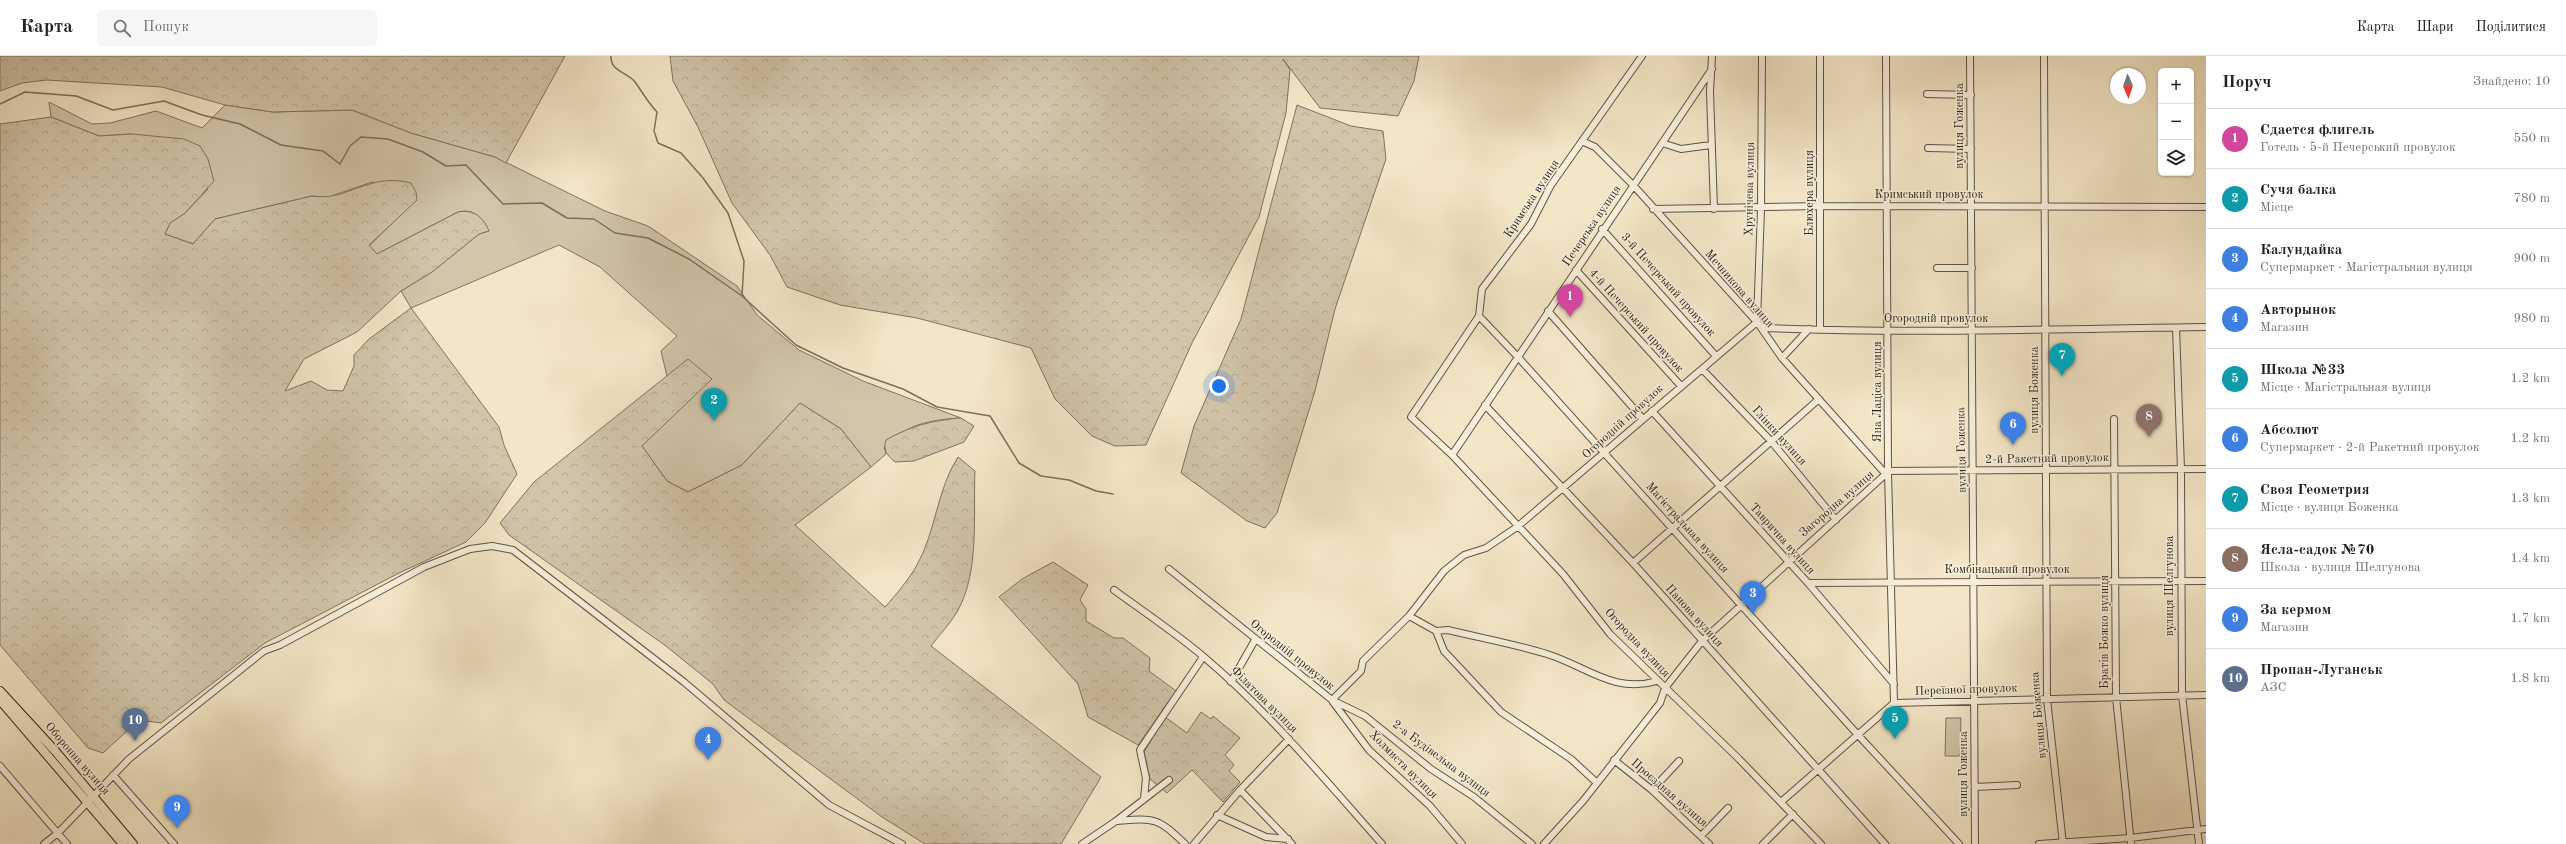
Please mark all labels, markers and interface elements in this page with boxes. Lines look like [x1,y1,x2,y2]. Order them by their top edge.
search box [97,10,377,46]
icon: search [111,17,133,39]
text: Карта [20,18,73,37]
text: Пошук [143,20,189,35]
text: Карта [2357,20,2395,34]
text: Шари [2417,20,2454,34]
text: Поділитися [2476,20,2546,34]
north arrow [2110,68,2146,104]
map controls [2158,68,2194,176]
button: + [2158,68,2194,104]
text: Поруч [2222,74,2271,91]
text: Знайдено: 10 [2473,75,2550,88]
street label: вулиця Гоженка [1954,83,1966,169]
button: − [2158,104,2194,140]
text: Сдается флигель [2260,123,2374,138]
text: 1 [2231,132,2239,145]
text: 550 m [2513,132,2550,145]
button: layers [2158,140,2194,176]
text: Готель · 5-й Печерський провулок [2260,141,2455,154]
street label: Хрунічева вулиця [1742,142,1757,236]
street label: Блюхера вулиця [1804,150,1816,236]
street label: Кримська вулиця [1502,158,1562,240]
street label: Печерська вулиця [1560,183,1624,269]
text: Сучя балка [2260,183,2336,198]
street label: Кримський провулок [1874,189,1984,201]
text: 2 [2231,192,2239,205]
text: 780 m [2513,192,2550,205]
text: Місце [2260,201,2293,214]
street label: 3-й Печерський провулок [1618,231,1718,339]
text: Калундайка [2260,243,2342,258]
street label: Мечникова вулиця [1702,248,1776,330]
text: 3 [2231,252,2239,265]
text: 900 m [2513,252,2550,265]
text: Супермаркет · Магістральная вулиця [2260,261,2473,274]
street label: 4-й Печерський провулок [1586,267,1686,375]
pin: 1 [1557,284,1583,317]
text: Авторынок [2260,303,2336,318]
street label: Огородній провулок [1884,312,1988,325]
text: 4 [2231,312,2239,325]
text: 980 m [2513,312,2550,325]
text: Магазин [2260,321,2309,334]
street label: Яна Лаціса вулиця [1871,341,1884,443]
pin: 7 [2049,343,2075,376]
street label: вулиця Боженка [2029,346,2041,434]
text: Школа №33 [2260,363,2345,378]
text: 5 [2231,372,2239,385]
text: 1.2 km [2511,372,2550,385]
your location [1209,376,1229,396]
text: Місце · Магістральная вулиця [2260,381,2431,394]
street label: Огородній провулок [1579,382,1666,461]
pin: 2 [701,388,727,421]
street label: Глінки вулиця [1749,403,1809,468]
pin: 8 [2136,404,2162,437]
street label: вулиця Гоженка [1955,407,1969,493]
pin: 6 [2000,412,2026,445]
text: Абсолют [2260,423,2319,438]
text: 6 [2231,432,2239,445]
text: 1.2 km [2511,432,2550,445]
text: Супермаркет · 2-й Ракетний провулок [2260,441,2480,454]
street label: 2-й Ракетний провулок [1985,452,2109,466]
street label: Загородна вулиця [1797,469,1877,539]
street label: Магістральная вулиця [1643,480,1731,576]
text: Своя Геометрия [2260,483,2370,498]
text: 7 [2231,492,2239,505]
text: 1.3 km [2511,492,2550,505]
street label: Таврична вулиця [1747,501,1817,577]
text: Місце · вулиця Боженка [2260,501,2399,514]
street label: вулиця Шелгунова [2164,536,2176,636]
text: Ясла-садок №70 [2260,543,2374,558]
text: 8 [2231,552,2239,565]
text: 1.4 km [2511,552,2550,565]
text: Школа · вулиця Шелгунова [2260,561,2420,574]
street label: Комбінацький провулок [1944,563,2070,576]
street label: Братів Божко вулиця [2098,575,2111,689]
pin: 3 [1740,581,1766,614]
street label: Панова вулиця [1663,582,1725,650]
text: За кермом [2260,603,2331,618]
street label: Огородна вулиця [1602,606,1672,680]
text: 9 [2231,612,2239,625]
text: 1.7 km [2511,612,2550,625]
street label: Огородній провулок [1248,617,1337,693]
text: Магазин [2260,621,2309,634]
text: Пропан-Луганськ [2260,663,2383,678]
street label: Філатова вулиця [1228,664,1300,736]
street label: вулиця Боженка [2029,671,2049,759]
text: 10 [2227,672,2243,685]
text: 1.8 km [2511,672,2550,685]
text: АЗС [2260,681,2286,694]
street label: Переїзної провулок [1914,682,2018,698]
pin: 5 [1882,706,1908,739]
pin: 10 [122,708,148,741]
street label: 2-а Будівельна вулиця [1390,718,1493,800]
street label: Оборонна вулиця [42,720,112,798]
pin: 4 [695,727,721,760]
street label: Холмиста вулиця [1367,729,1439,801]
street label: вулиця Гоженка [1958,731,1970,817]
street label: Проєздная вулиця [1628,757,1710,829]
pin: 9 [164,795,190,828]

